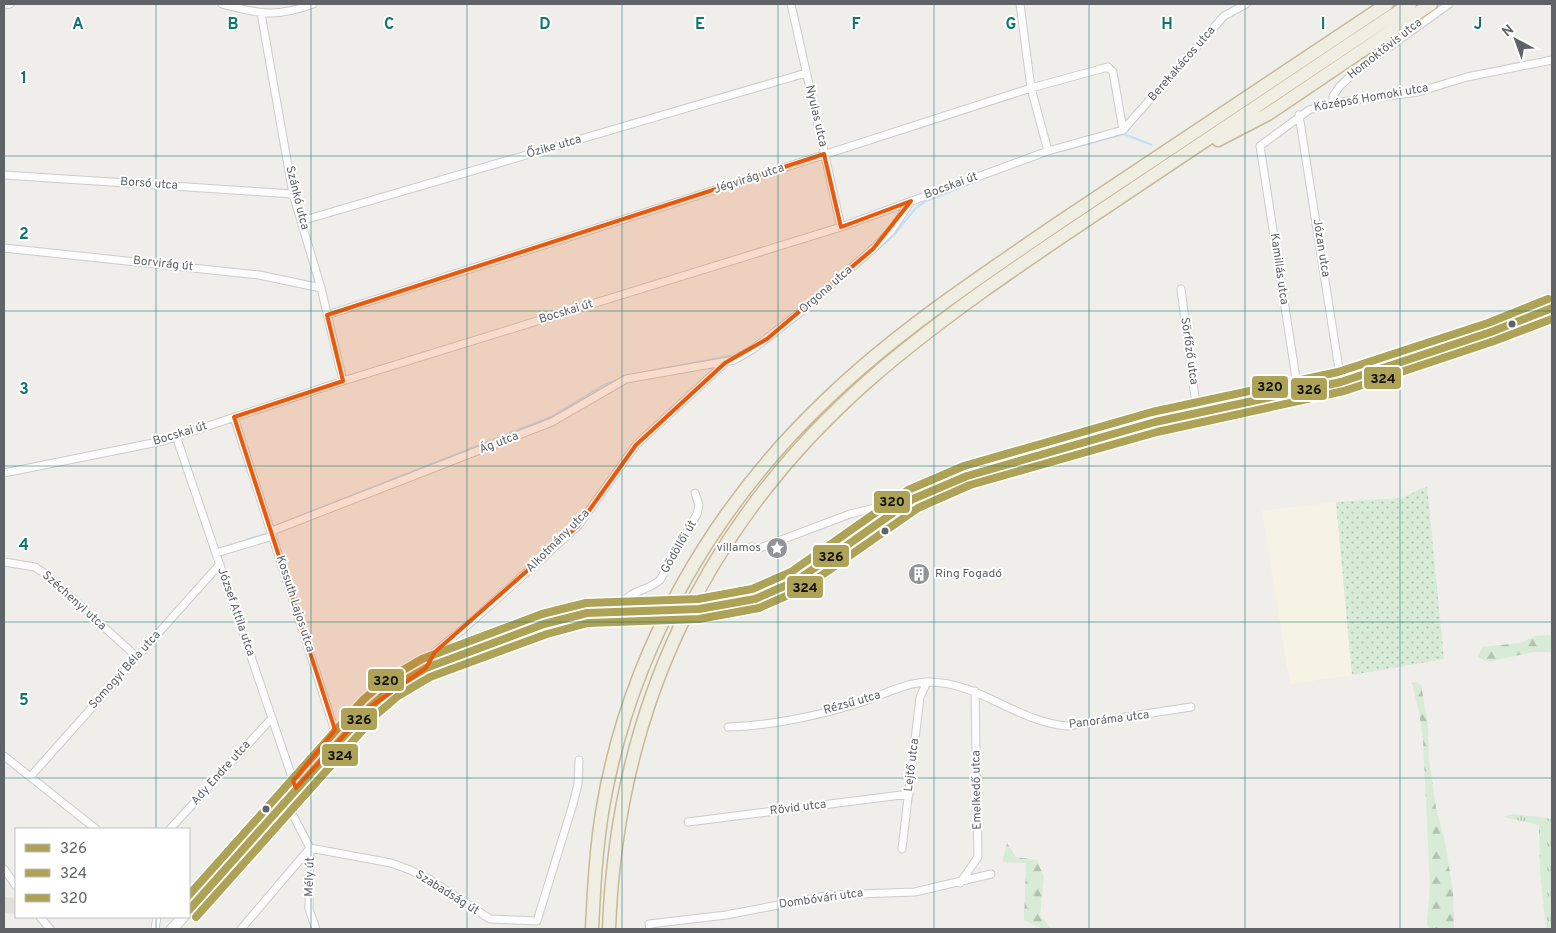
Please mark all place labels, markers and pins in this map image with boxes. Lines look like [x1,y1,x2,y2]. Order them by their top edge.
unlabelled marker [1507,319,1517,329]
unlabelled marker [880,526,890,536]
place icon: villamos [765,536,789,560]
place label: villamos [717,540,761,556]
building icon: Ring Fogadó [907,562,931,586]
place label: Ring Fogadó [935,566,1002,582]
unlabelled marker [261,804,271,814]

